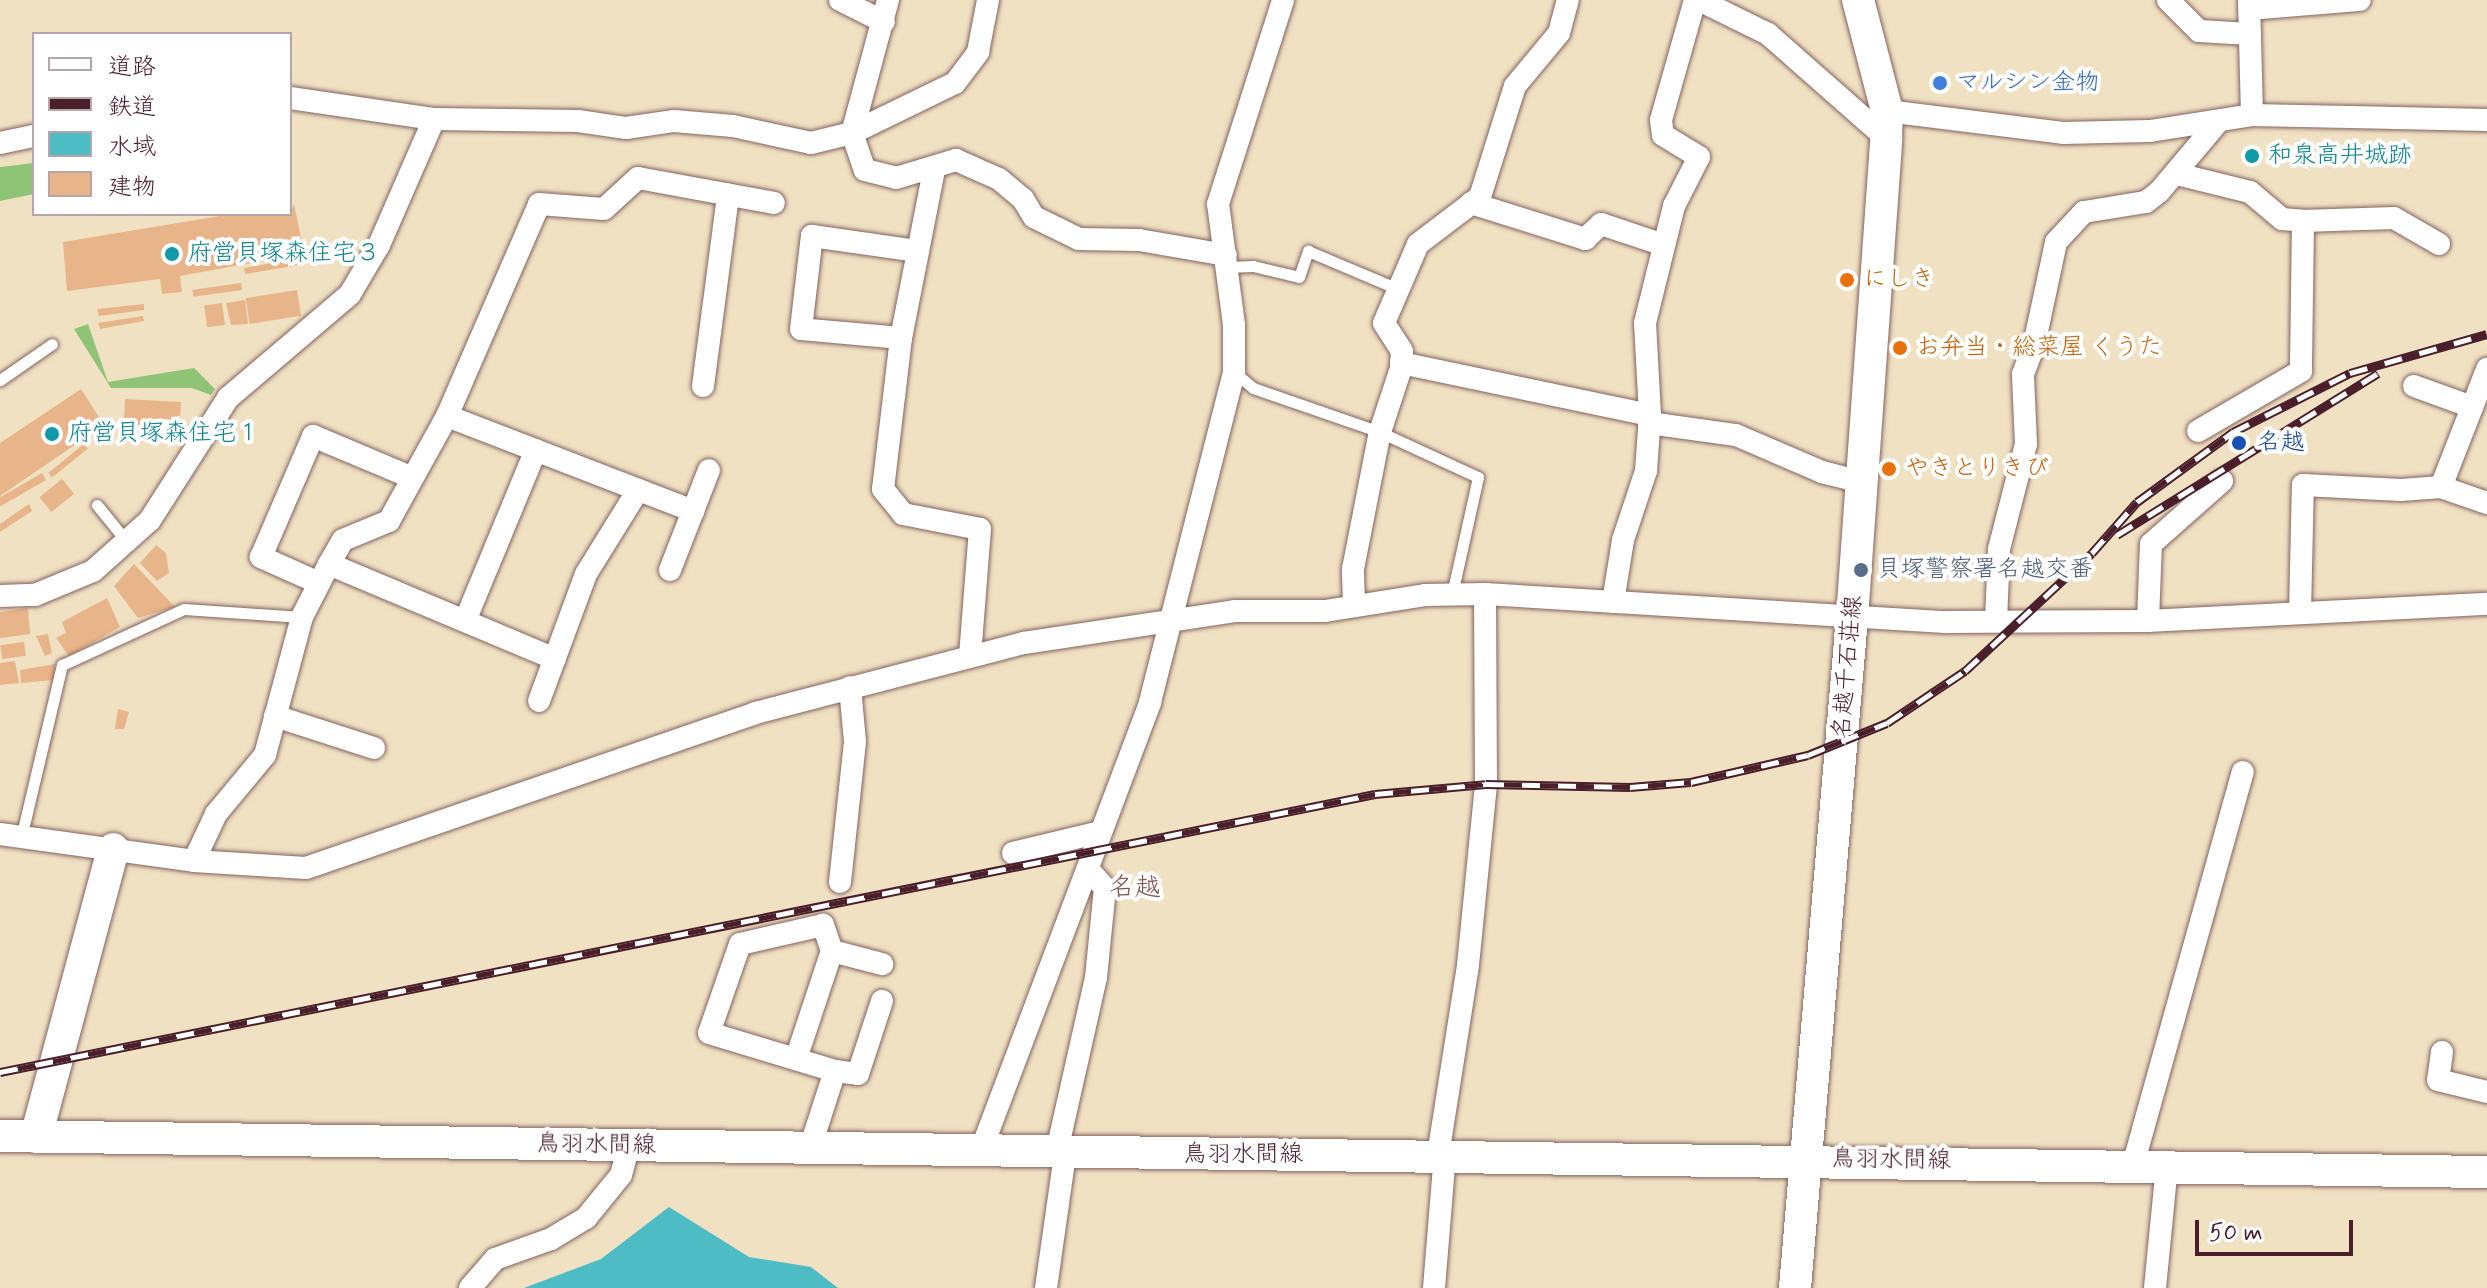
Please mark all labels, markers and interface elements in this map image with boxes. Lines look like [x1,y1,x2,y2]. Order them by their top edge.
legend [32,32,292,216]
text: 道路 [108,52,156,83]
place label: マルシン金物 [1956,69,2100,97]
marker: マルシン金物 [1931,74,1949,92]
text: 鉄道 [108,92,156,123]
text: 水域 [108,132,156,163]
place label: 和泉高井城跡 [2268,142,2412,170]
marker: 和泉高井城跡 [2243,147,2261,165]
text: 建物 [108,172,156,203]
place label: 府営貝塚森住宅３ [188,240,380,268]
marker: 府営貝塚森住宅３ [163,245,181,263]
place label: にしき [1863,266,1935,294]
marker: にしき [1838,271,1856,289]
place label: お弁当・総菜屋 くうた [1916,334,2162,362]
marker: お弁当・総菜屋 くうた [1891,339,1909,357]
place label: 府営貝塚森住宅１ [68,420,260,448]
marker: 府営貝塚森住宅１ [43,425,61,443]
place label: 名越 [2257,429,2305,457]
marker: 名越 [2228,432,2250,454]
place label: やきとりきび [1905,455,2049,483]
marker: やきとりきび [1880,460,1898,478]
place label: 貝塚警察署名越交番 [1877,556,2093,584]
marker: 貝塚警察署名越交番 [1852,561,1870,579]
street label: 名越千石荘線 [1827,594,1869,740]
district label: 名越 [1109,873,1161,905]
street label: 鳥羽水間線 [536,1130,656,1160]
street label: 鳥羽水間線 [1183,1141,1303,1169]
street label: 鳥羽水間線 [1831,1145,1951,1175]
scale bar [2199,1204,2357,1254]
text: 50 m [2209,1218,2263,1249]

